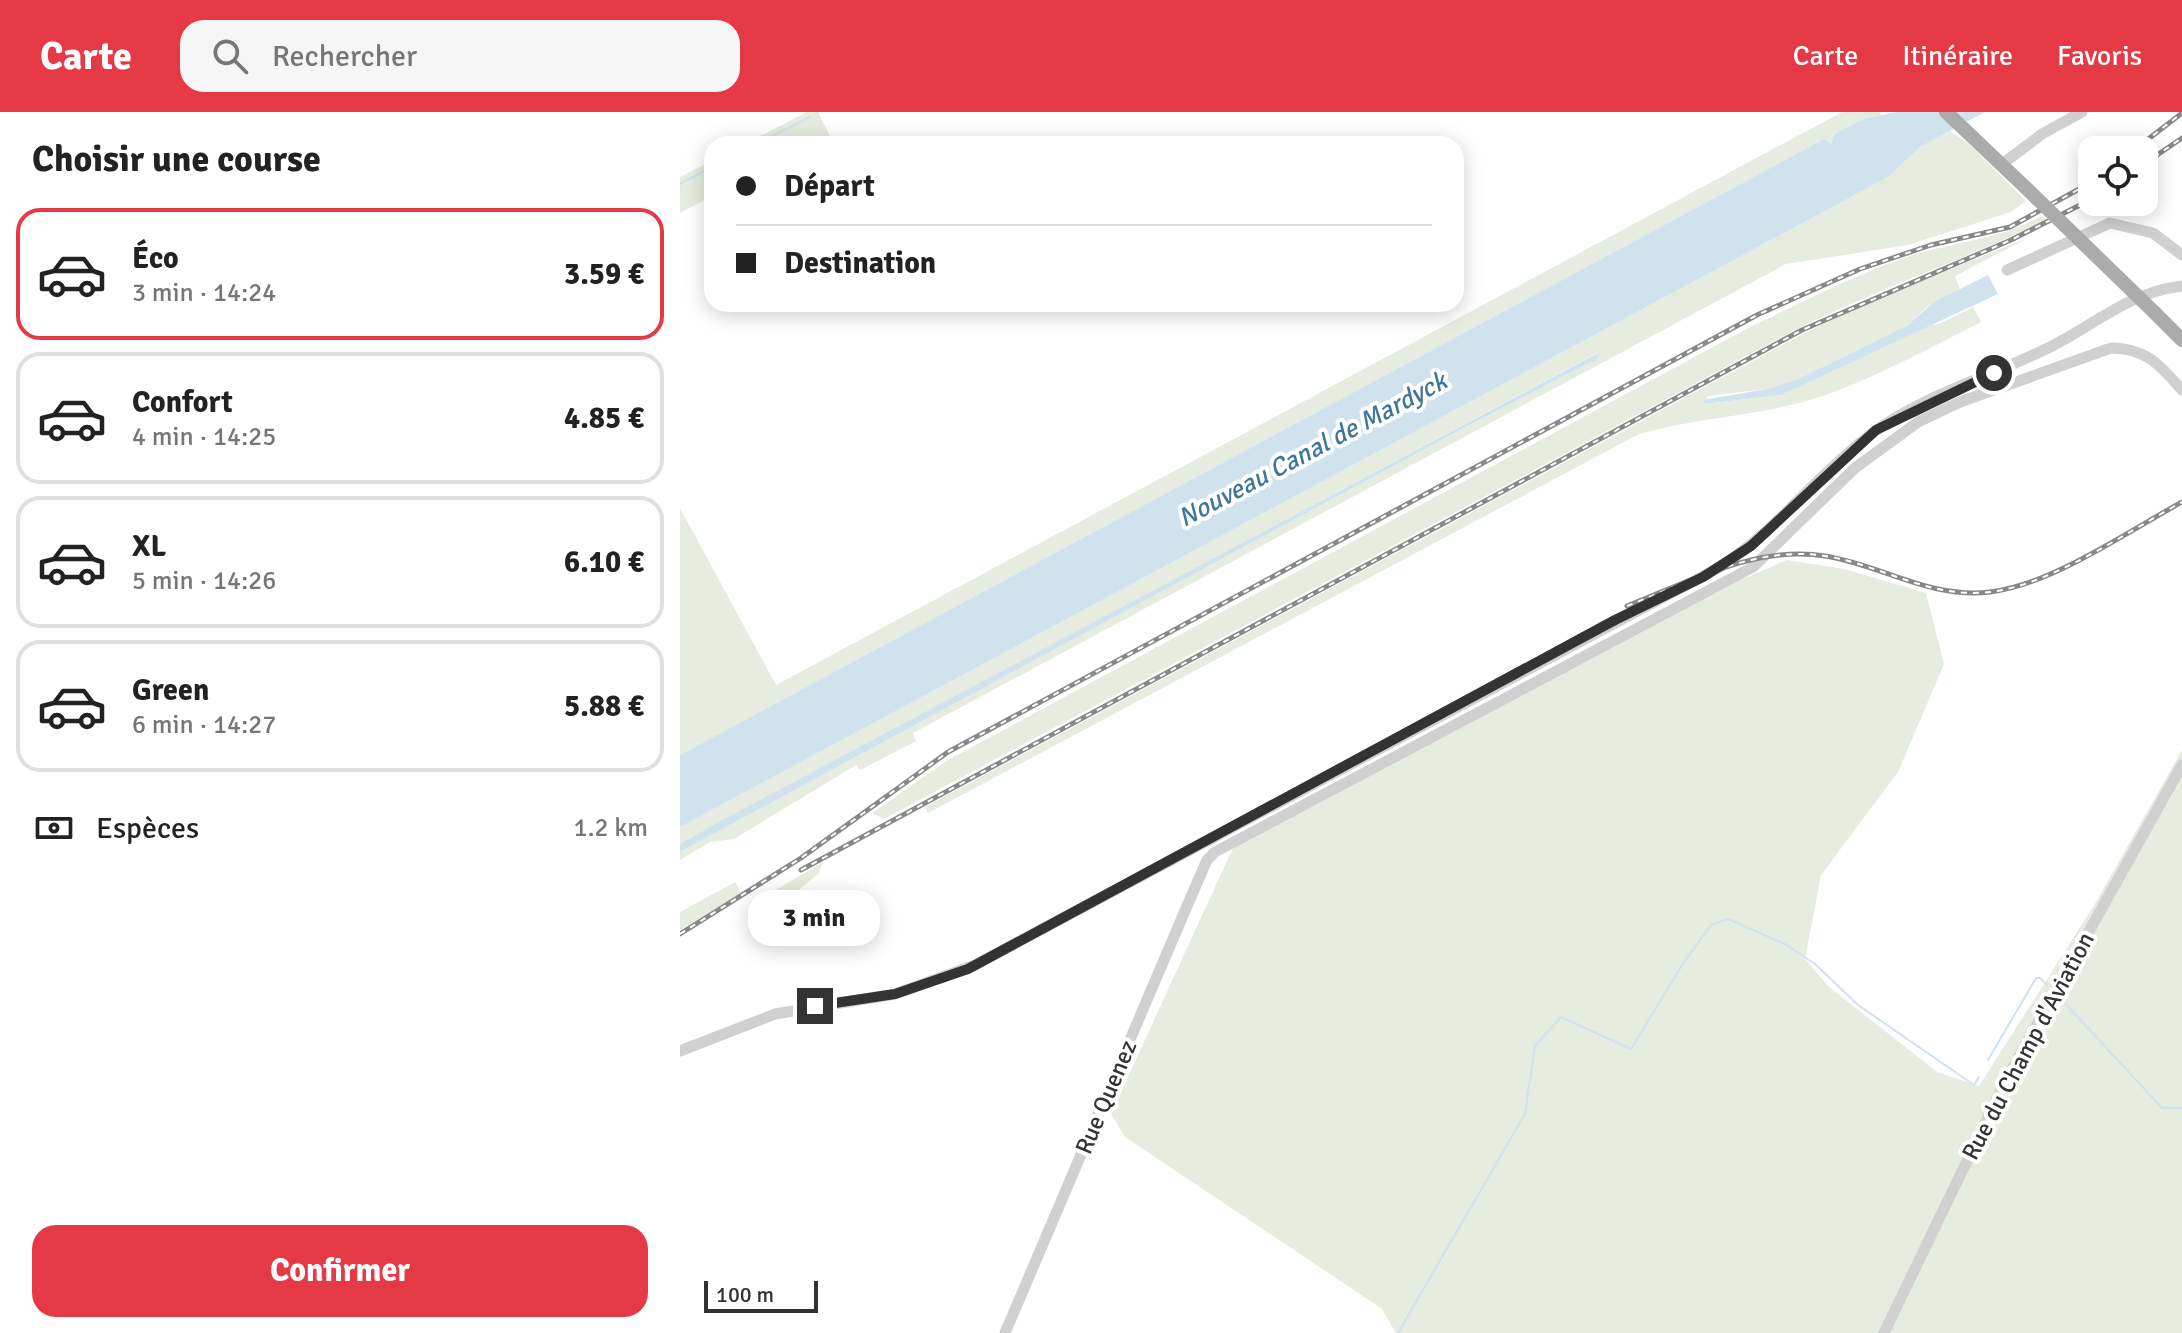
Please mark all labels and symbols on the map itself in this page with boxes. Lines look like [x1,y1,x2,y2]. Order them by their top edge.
route start [1976,355,2012,391]
water label: Nouveau Canal de Mardyck [1173,365,1454,534]
callout: 3 min [749,890,881,946]
street label: Rue du Champ d'Aviation [1955,927,2101,1165]
route end [797,988,833,1024]
street label: Rue Quenez [1069,1036,1143,1158]
scale bar [704,1277,818,1313]

